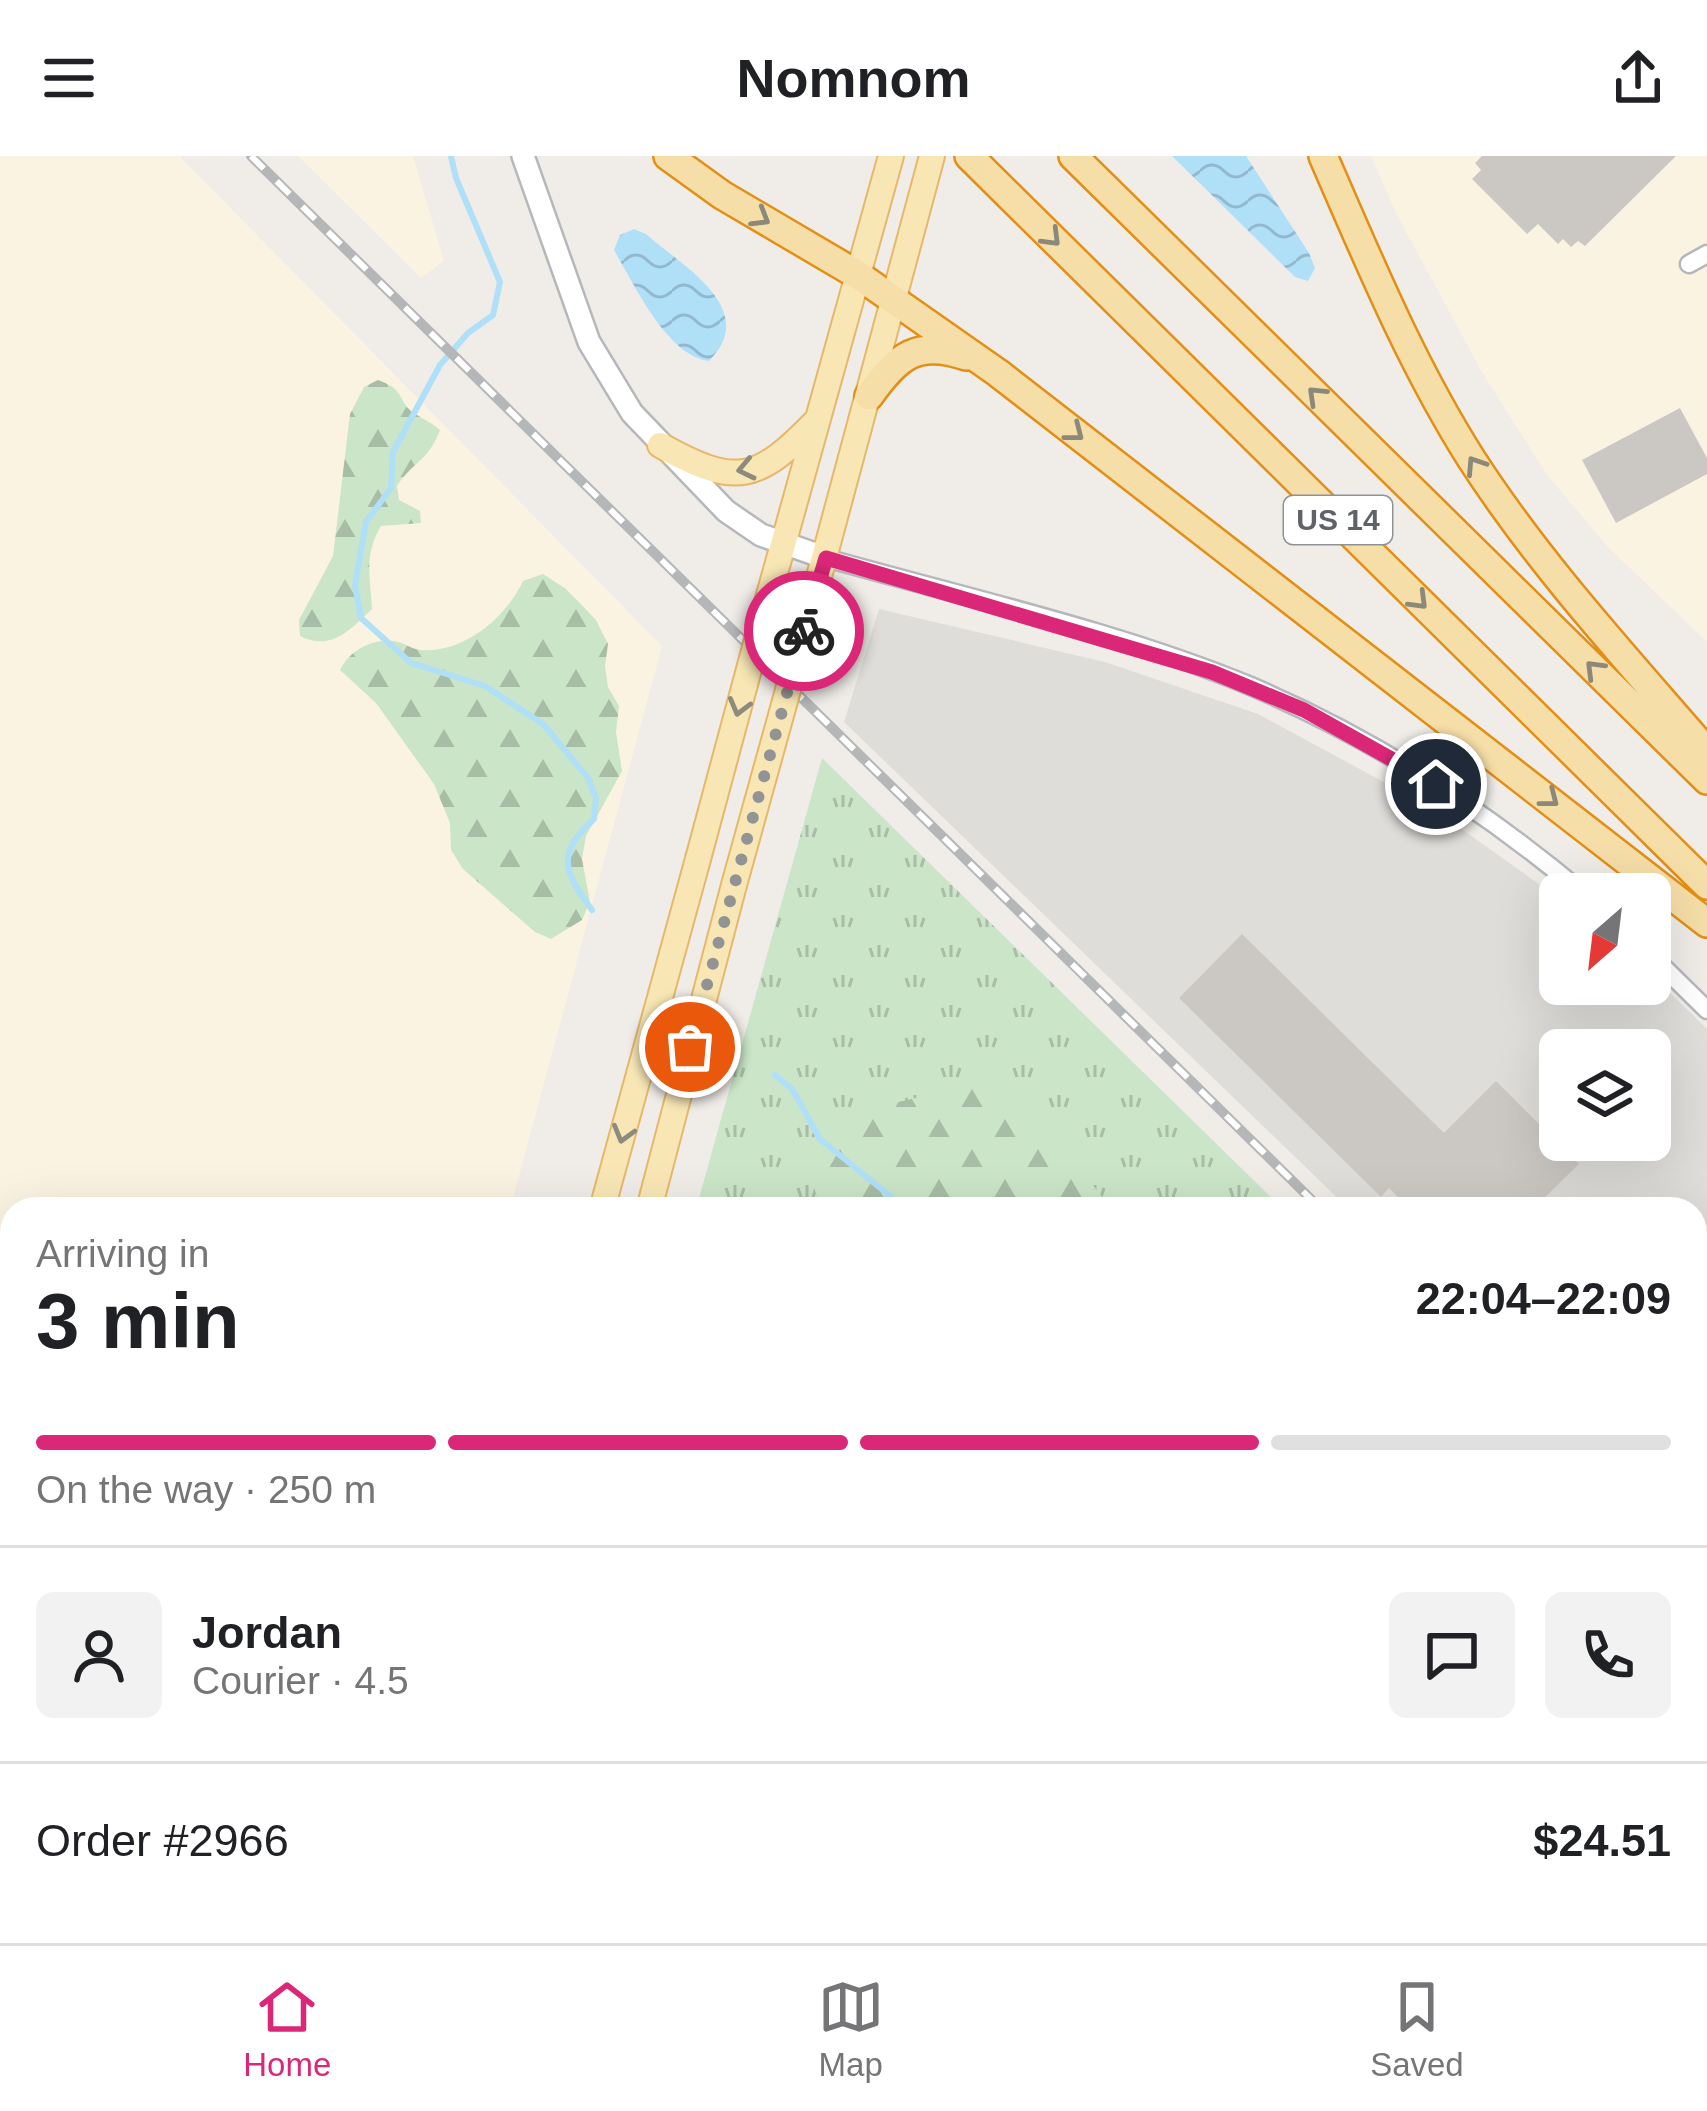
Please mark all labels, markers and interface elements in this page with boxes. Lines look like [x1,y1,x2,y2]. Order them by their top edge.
icon: menu [36,45,102,111]
icon: share [1605,45,1671,111]
text: Nomnom [737,48,970,108]
one-way arrow [748,204,770,226]
one-way arrow [1038,224,1060,246]
one-way arrow [1308,387,1330,409]
one-way arrow [1061,419,1083,440]
one-way arrow [736,455,756,481]
one-way arrow [1468,456,1490,478]
road number: US 14 [1284,496,1392,544]
courier [744,571,864,691]
one-way arrow [1405,586,1427,608]
icon: bike [771,598,837,664]
one-way arrow [1586,661,1608,683]
one-way arrow [728,697,753,717]
pin [1385,733,1487,835]
icon: home [1403,751,1469,817]
one-way arrow [1536,785,1558,806]
north arrow [1539,873,1671,1005]
map controls [1539,873,1671,1161]
pin [639,996,741,1098]
icon: bag [657,1014,723,1080]
button: layers [1539,1029,1671,1161]
one-way arrow [612,1123,637,1144]
text: Arriving in [36,1232,209,1275]
text: 22:04–22:09 [1416,1273,1671,1324]
text: 3 min [36,1277,240,1365]
text: On the way · 250 m [36,1468,376,1511]
button: person [36,1592,162,1718]
button: chat [1389,1592,1515,1718]
button: phone [1545,1592,1671,1718]
text: Jordan [192,1607,342,1658]
text: Courier · 4.5 [192,1659,409,1702]
text: Order #2966 [36,1815,289,1866]
text: $24.51 [1533,1815,1671,1866]
tab: Home [243,1974,331,2084]
tab: Map [818,1974,884,2084]
tab: Saved [1370,1974,1464,2084]

